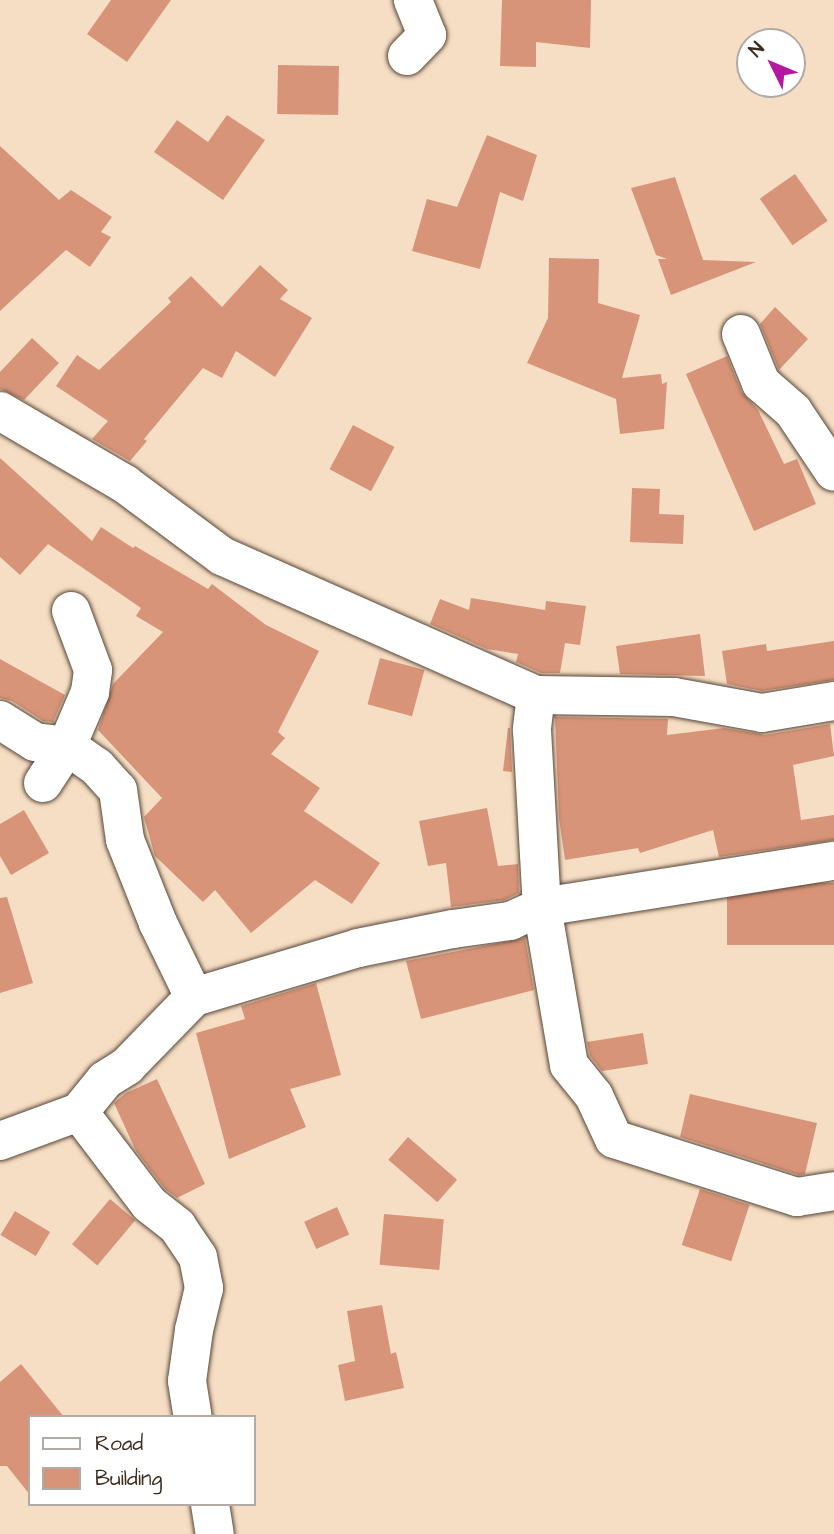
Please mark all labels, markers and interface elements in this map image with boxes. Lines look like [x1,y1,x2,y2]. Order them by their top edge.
north arrow [736,28,806,98]
text: N [743,36,771,63]
legend [28,1415,256,1506]
text: Road [95,1429,143,1458]
text: Building [95,1464,162,1493]

